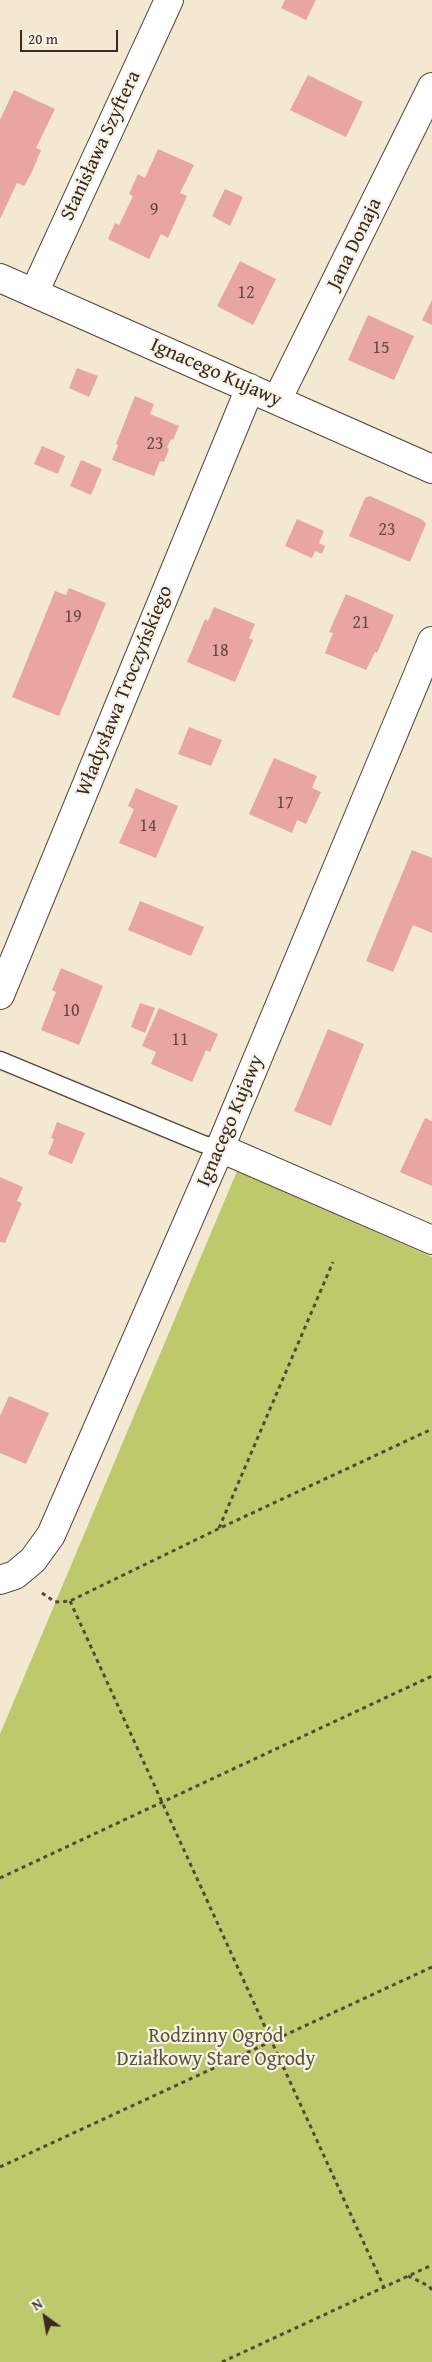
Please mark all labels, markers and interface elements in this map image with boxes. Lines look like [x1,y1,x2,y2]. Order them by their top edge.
scale bar [22,20,120,52]
text: 20 m [28,28,58,49]
street label: Stanisława Szyftera [56,67,146,225]
street label: Jana Donaja [323,194,387,294]
house number: 9 [150,199,158,221]
house number: 12 [237,282,255,304]
street label: Ignacego Kujawy [147,333,285,413]
house number: 15 [372,337,390,359]
house number: 23 [146,433,164,455]
house number: 23 [378,519,396,541]
street label: Władysława Troczyńskiego [72,582,178,800]
house number: 19 [64,606,82,628]
house number: 21 [352,612,370,634]
house number: 18 [211,640,229,662]
house number: 17 [276,792,294,814]
house number: 14 [139,815,157,837]
house number: 10 [62,1000,80,1022]
house number: 11 [171,1029,189,1051]
street label: Ignacego Kujawy [192,1051,270,1191]
park label: Rodzinny Ogród Działkowy Stare Ogrody [117,2025,315,2072]
north arrow [20,2292,70,2342]
text: N [28,2293,46,2315]

